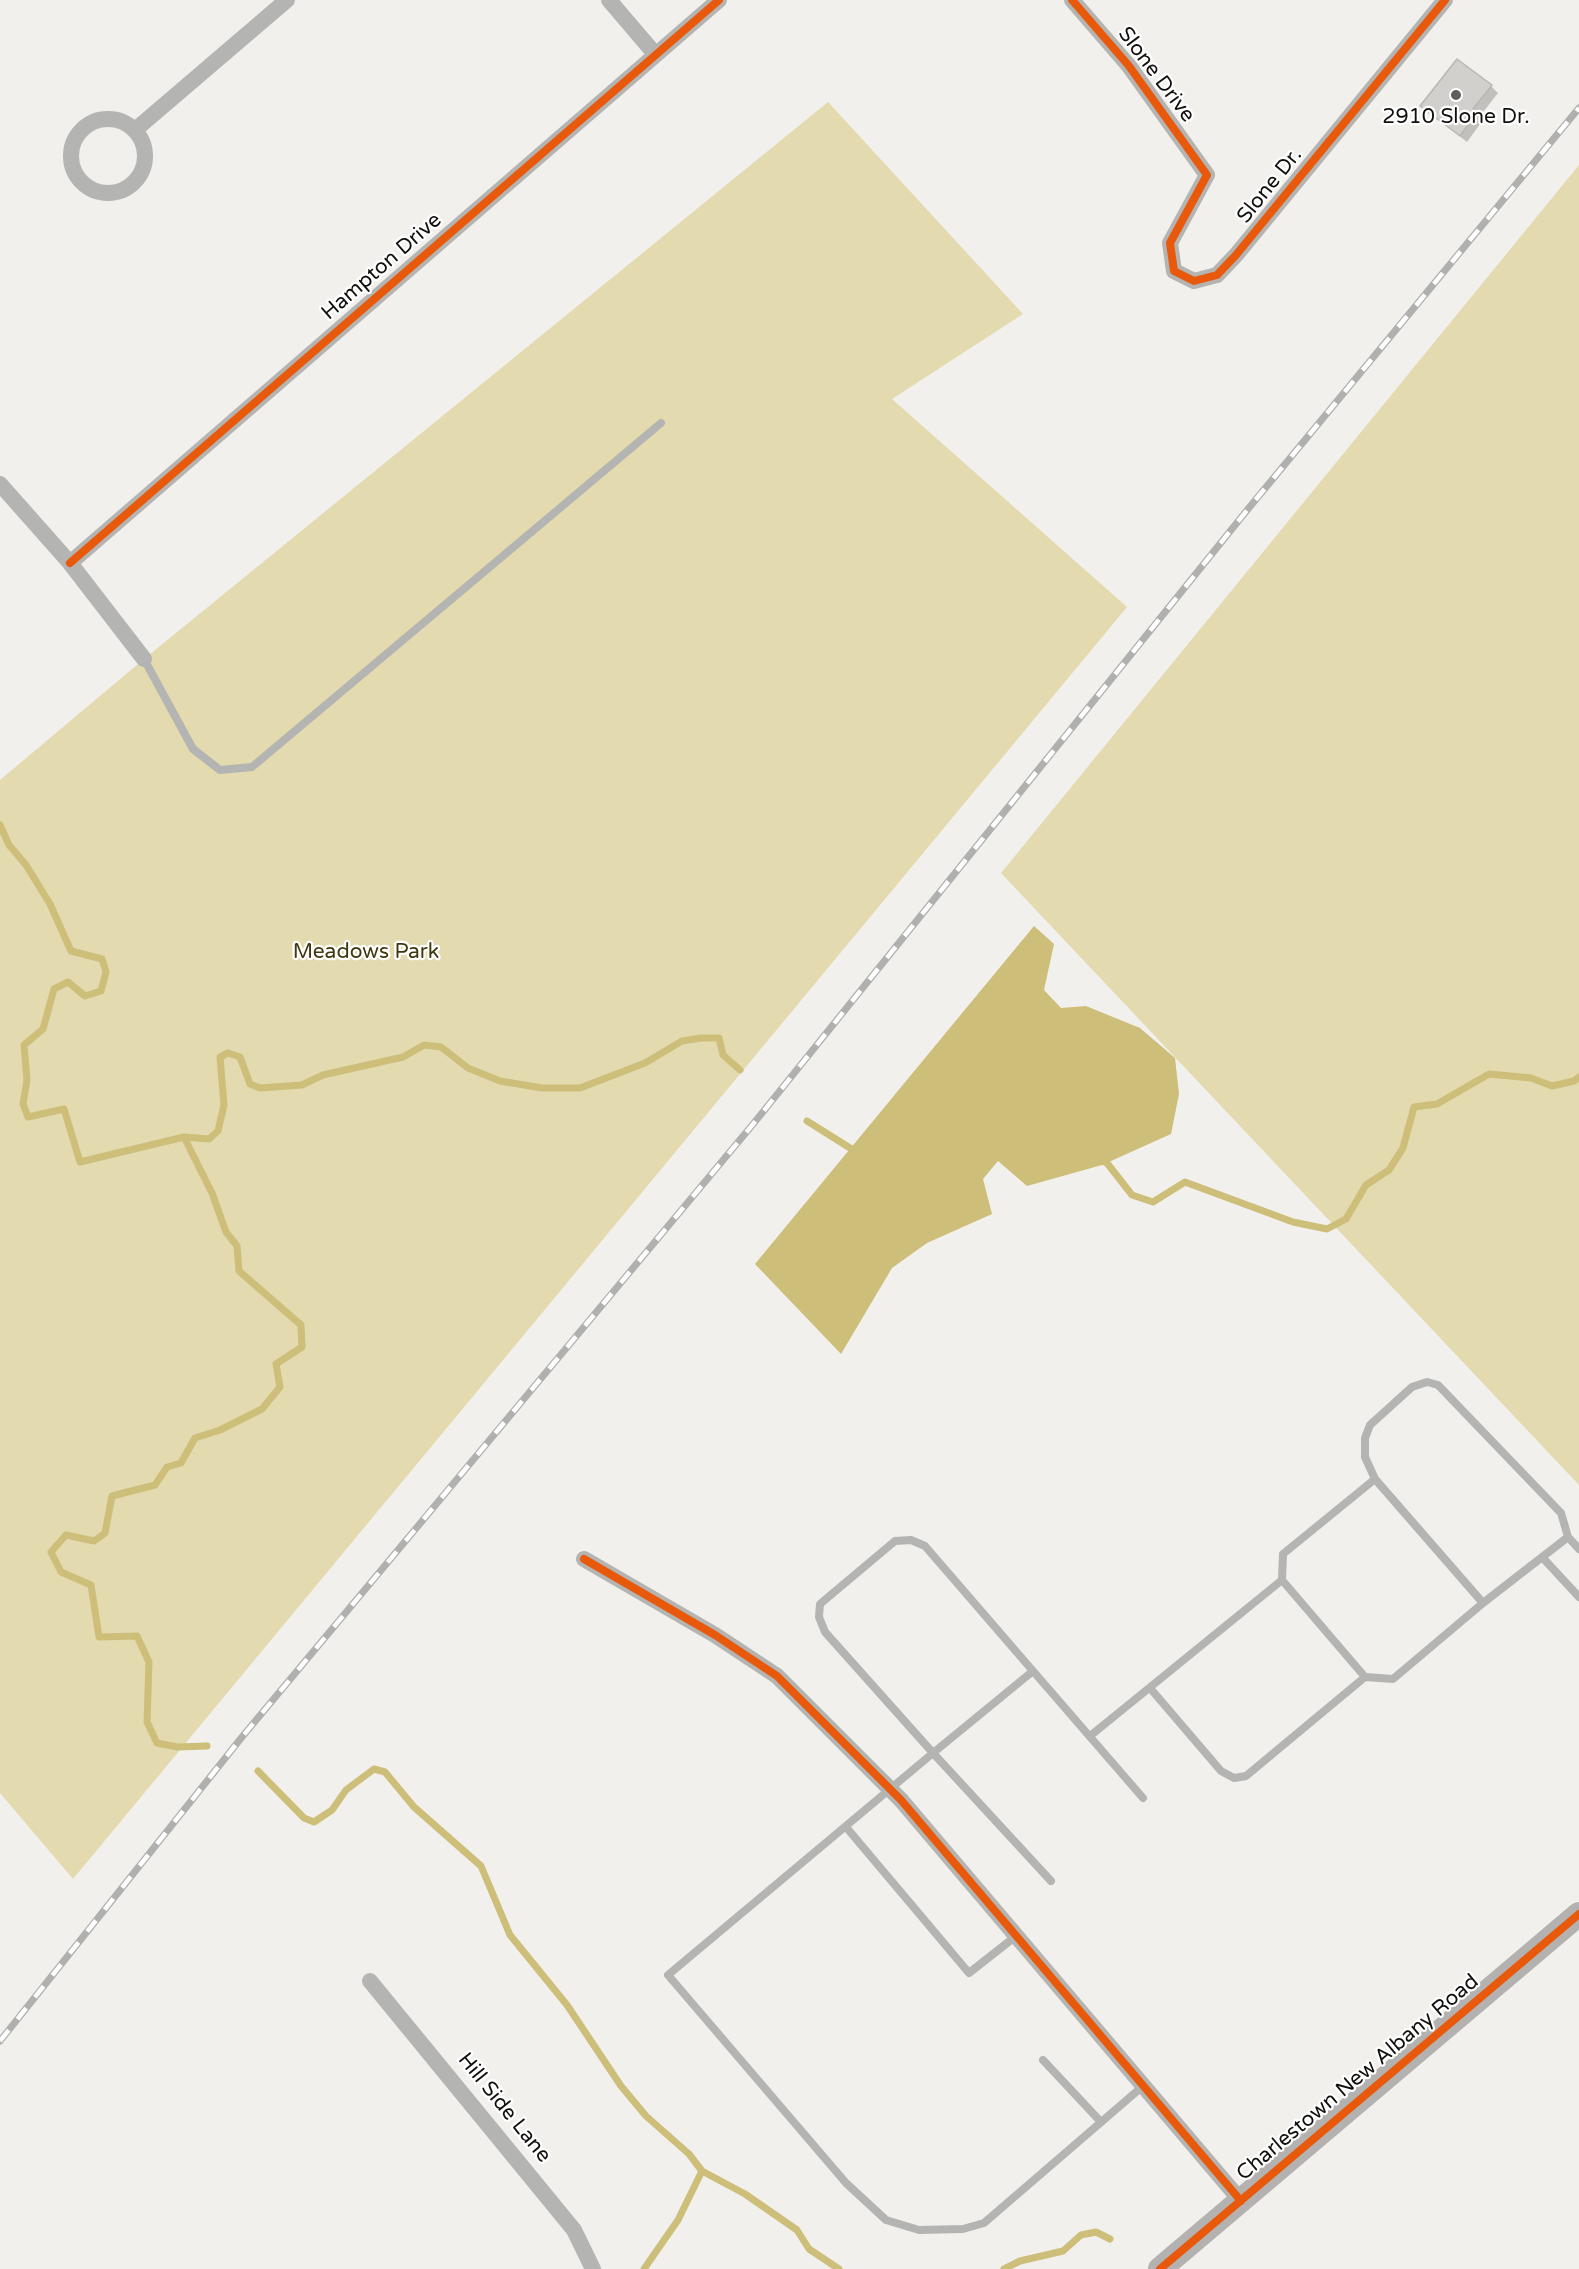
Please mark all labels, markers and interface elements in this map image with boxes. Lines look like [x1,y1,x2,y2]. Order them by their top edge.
street label: Slone Drive [1112,22,1200,128]
marker: 2910 Slone Dr. [1449,88,1463,102]
place label: 2910 Slone Dr. [1382,104,1530,130]
street label: Slone Dr. [1232,143,1308,229]
street label: Hampton Drive [317,208,447,326]
park label: Meadows Park [293,939,439,965]
street label: Charlestown New Albany Road [1232,1969,1484,2187]
street label: Hill Side Lane [452,2048,556,2168]

